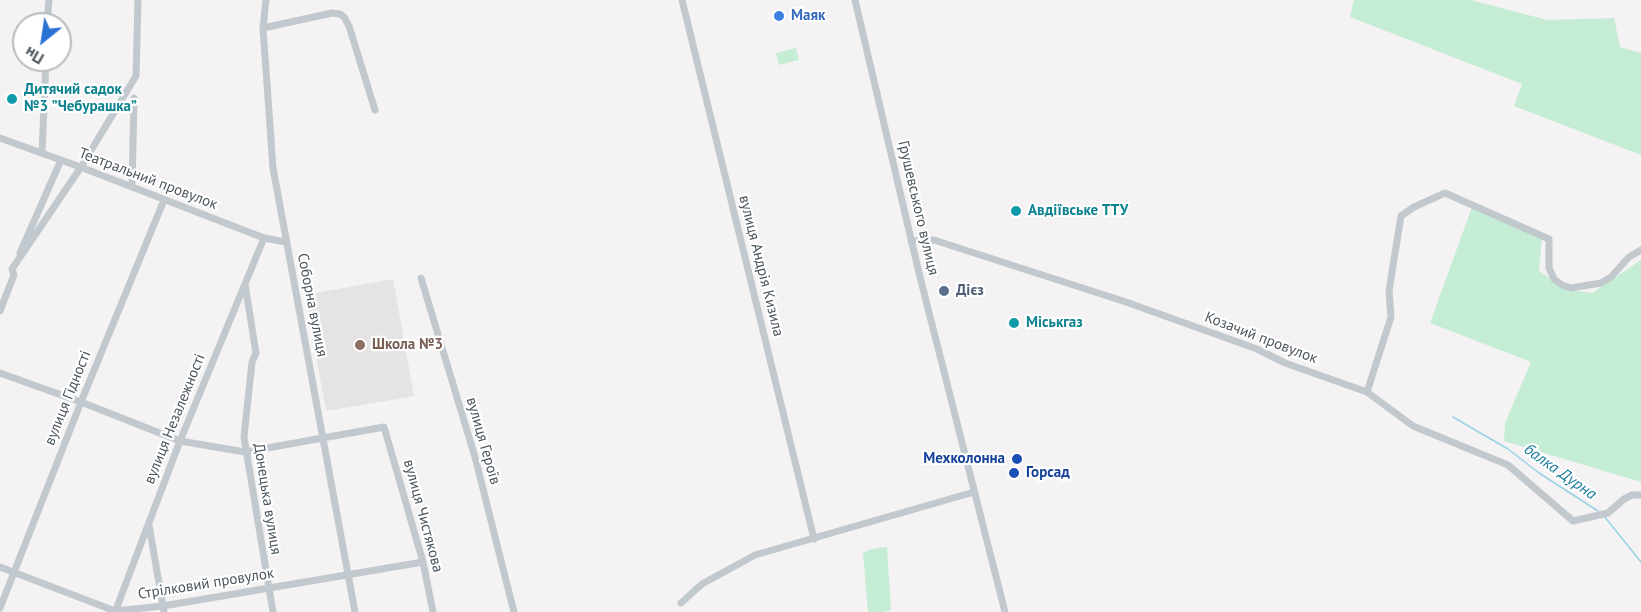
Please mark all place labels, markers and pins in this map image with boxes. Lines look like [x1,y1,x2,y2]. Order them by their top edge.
place label: Маяк [791,7,825,25]
marker: Маяк [772,9,786,23]
place label: Дитячий садок №3 ”Чебурашка” [24,81,137,116]
marker: Дитячий садок №3 ”Чебурашка” [5,92,19,106]
place label: Авдіївське ТТУ [1028,202,1128,220]
marker: Авдіївське ТТУ [1009,204,1023,218]
place label: Дієз [956,282,984,300]
marker: Дієз [937,284,951,298]
place label: Міськгаз [1026,314,1083,332]
marker: Міськгаз [1007,316,1021,330]
place label: Школа №3 [372,336,443,354]
marker: Школа №3 [353,338,367,352]
place label: Мехколонна [923,450,1005,468]
marker: Мехколонна [1010,452,1024,466]
place label: Горсад [1026,464,1070,482]
marker: Горсад [1007,466,1021,480]

